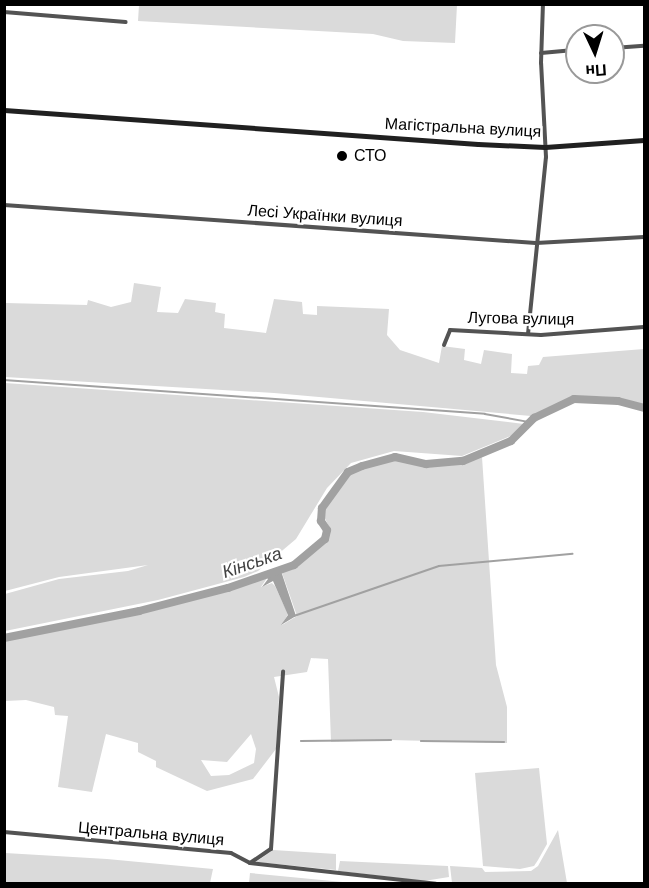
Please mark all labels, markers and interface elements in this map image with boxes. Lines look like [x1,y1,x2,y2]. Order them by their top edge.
north arrow [565,24,625,84]
text: Пн [585,61,607,80]
street label: Магістральна вулиця [384,114,542,142]
place label: СТО [354,146,387,166]
marker: СТО [335,149,349,163]
street label: Лесі Українки вулиця [247,201,403,231]
street label: Лугова вулиця [468,308,574,330]
water label: Кінська [219,543,285,583]
street label: Центральна вулиця [77,818,225,850]

